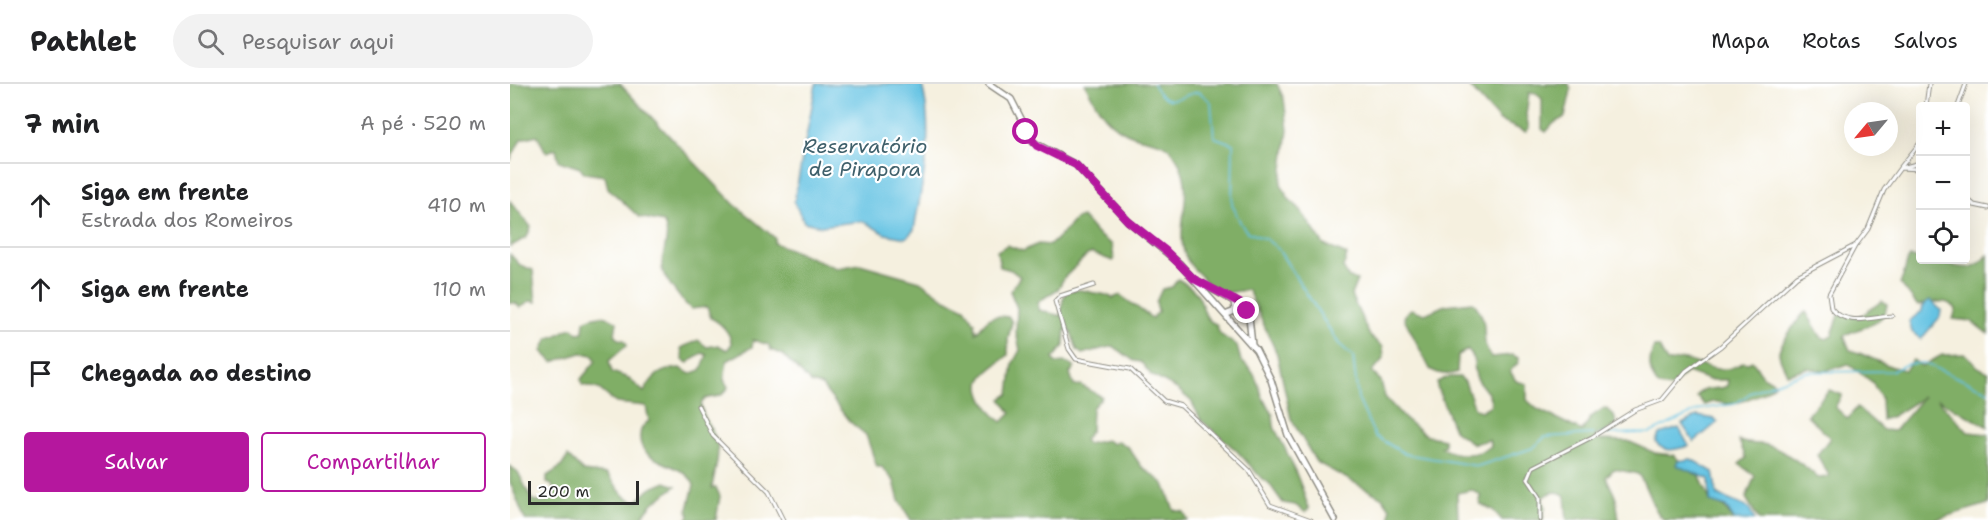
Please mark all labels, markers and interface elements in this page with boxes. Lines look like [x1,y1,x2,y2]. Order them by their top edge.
search box [173,14,593,68]
text: Pathlet [30,22,137,60]
icon: search [194,25,227,58]
text: Pesquisar aqui [242,27,395,56]
text: Mapa [1711,27,1769,55]
text: Rotas [1802,27,1861,55]
text: Salvos [1894,27,1958,55]
north arrow [1844,102,1898,156]
map controls [1916,102,1970,264]
button: + [1916,102,1970,156]
text: 7 min [24,106,100,141]
text: A pé · 520 m [360,110,486,136]
route start [1012,118,1038,144]
water label: Reservatório de Pirapora [803,133,927,182]
button: − [1916,156,1970,210]
text: Siga em frente [81,178,249,207]
icon: ahead [24,189,57,222]
text: 410 m [427,192,486,218]
text: Estrada dos Romeiros [81,207,294,233]
button: locate [1916,210,1970,264]
icon: ahead [24,273,57,306]
text: Siga em frente [81,275,249,304]
text: 110 m [432,276,486,302]
route end [1233,297,1259,323]
icon: arrive [24,357,57,390]
text: Chegada ao destino [81,359,312,388]
button: Salvar [24,432,249,492]
button: Compartilhar [261,432,486,492]
scale bar [528,478,639,506]
text: 200 m [537,481,589,502]

